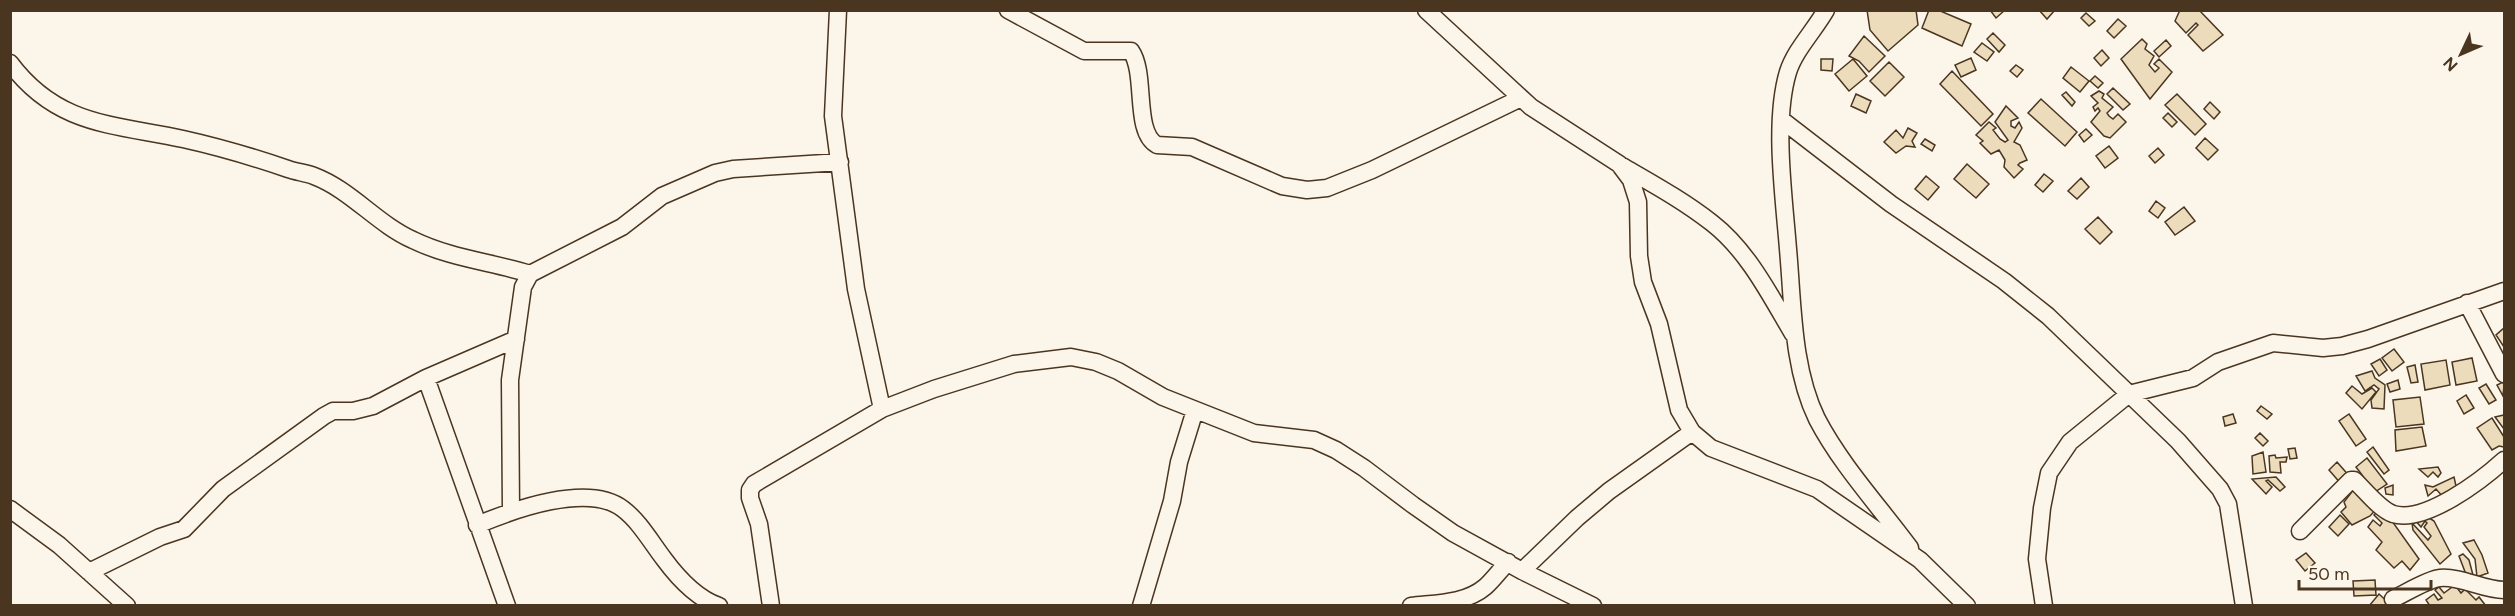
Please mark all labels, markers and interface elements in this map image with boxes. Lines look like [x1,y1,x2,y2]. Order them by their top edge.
north arrow [2431,24,2491,84]
text: N [2439,53,2462,75]
scale bar [2299,553,2431,591]
text: 50 m [2308,563,2350,585]

